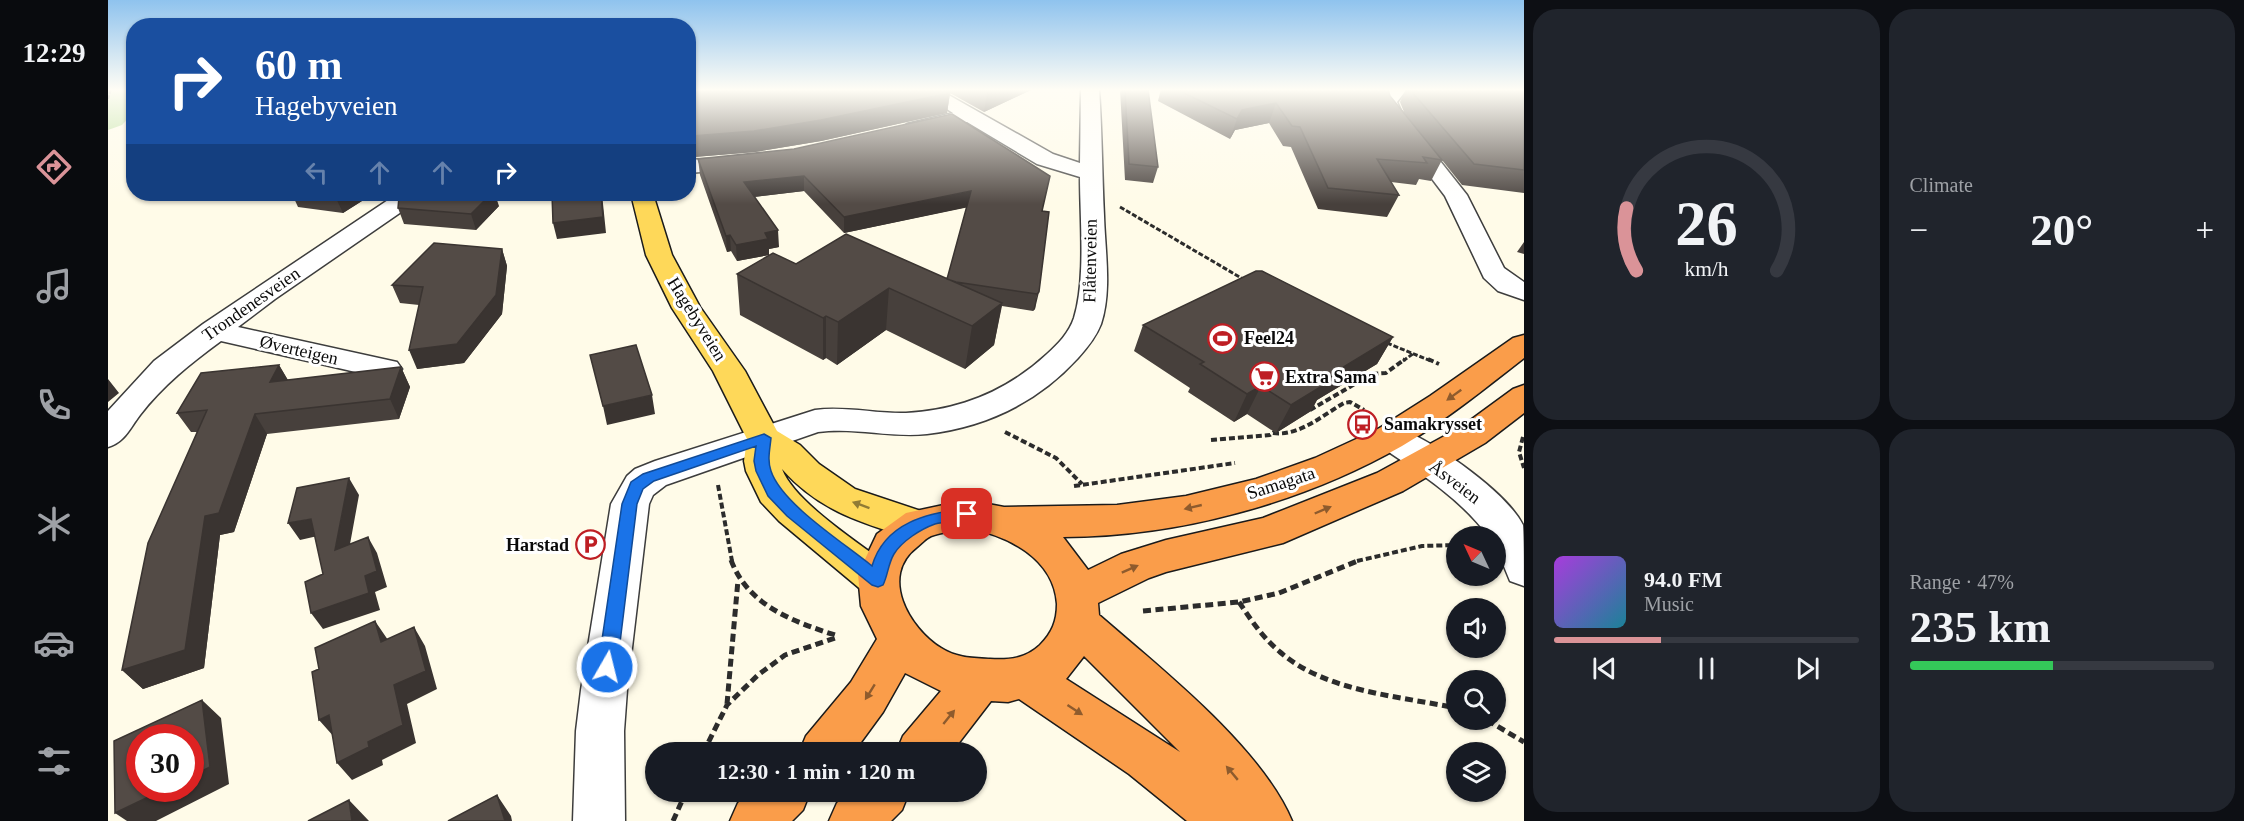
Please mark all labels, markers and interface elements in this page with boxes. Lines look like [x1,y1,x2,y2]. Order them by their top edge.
text: 12:29 [23,38,86,68]
icon: right [156,42,234,120]
text: 60 m [255,42,343,88]
text: Hagebyveien [255,91,397,121]
icon: directions [33,146,75,188]
icon: left [300,156,333,189]
icon: ahead [363,156,396,189]
icon: ahead [426,156,459,189]
icon: right [489,156,522,189]
text: Climate [1910,174,1973,196]
text: 26 [1675,189,1737,258]
text: 20° [2030,205,2093,255]
text: − [1910,212,1928,248]
text: + [2195,212,2214,248]
street label: Flåtenveien [1079,219,1101,303]
text: km/h [1684,258,1729,282]
street label: Trondenesveien [198,263,304,345]
icon: music [33,265,75,307]
street label: Hagebyveien [663,273,731,365]
sports icon: Feel24 [1207,322,1239,354]
place label: Feel24 [1244,328,1294,348]
street label: Øverteigen [258,331,340,369]
supermarket icon: Extra Sama [1248,361,1280,393]
place label: Extra Sama [1285,367,1377,387]
icon: phone [33,384,75,426]
one-way arrow [1446,388,1461,400]
bus stop icon: Samakrysset [1347,408,1379,440]
place label: Samakrysset [1384,414,1482,434]
street label: Åsveien [1425,456,1485,508]
street label: Samagata [1245,463,1317,503]
pin [941,488,992,539]
icon: arrive [950,497,983,530]
one-way arrow [852,500,870,510]
icon: climate [33,503,75,545]
one-way arrow [1183,503,1202,512]
one-way arrow [1314,505,1332,515]
north arrow [1446,526,1506,586]
map controls [1446,526,1506,802]
parking icon: Harstad [574,529,606,561]
place label: Harstad [506,535,569,555]
one-way arrow [1122,564,1139,573]
text: 94.0 FM [1644,567,1722,592]
text: Range · 47% [1910,571,2014,593]
text: Music [1644,593,1694,615]
button: sound [1446,598,1506,658]
text: 235 km [1910,602,2051,652]
icon: car [33,622,75,664]
position arrow [575,635,639,699]
icon: previous [1588,652,1621,685]
icon: pause [1690,652,1723,685]
icon: next [1791,652,1824,685]
button: search [1446,670,1506,730]
one-way arrow [865,684,876,700]
one-way arrow [1066,704,1082,716]
one-way arrow [942,710,954,725]
speed limit sign: 30 [126,724,204,802]
icon: filters [33,740,75,782]
button: layers [1446,742,1506,802]
text: 12:30 · 1 min · 120 m [717,759,915,784]
one-way arrow [1226,766,1239,781]

